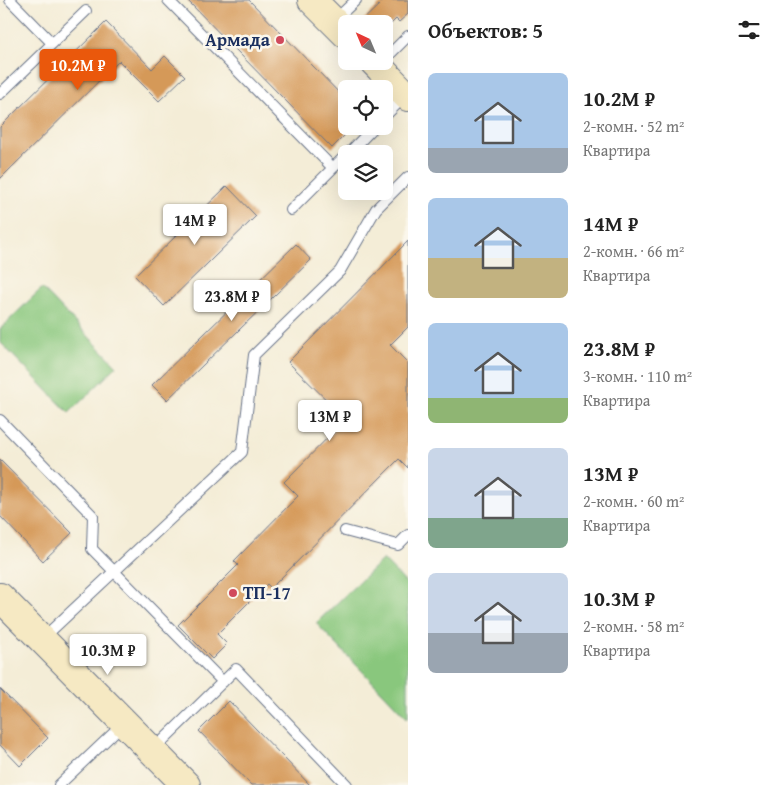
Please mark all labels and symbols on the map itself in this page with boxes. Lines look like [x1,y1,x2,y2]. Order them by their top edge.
north arrow [338,15,392,70]
place label: Армада [205,26,271,53]
marker: Армада [274,34,286,46]
pin: 10.2M ₽ [32,48,124,91]
pin: 14M ₽ [160,204,230,246]
pin: 23.8M ₽ [186,280,278,322]
pin: 13M ₽ [295,400,365,442]
place label: ТП-17 [243,579,291,606]
marker: ТП-17 [227,587,239,599]
pin: 10.3M ₽ [62,634,154,676]

